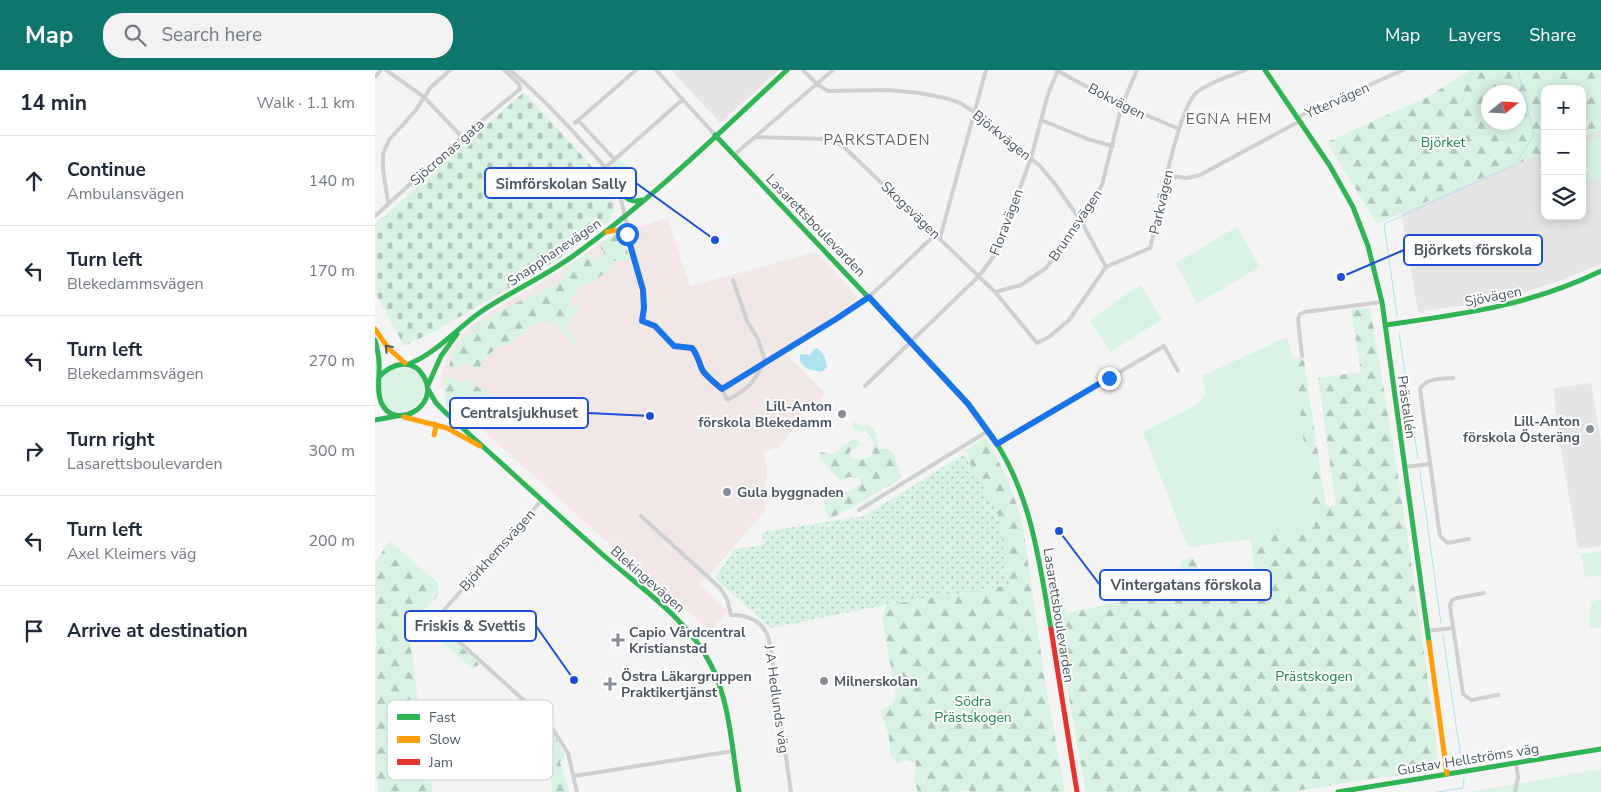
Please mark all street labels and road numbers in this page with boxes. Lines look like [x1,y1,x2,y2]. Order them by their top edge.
street label: Yttervägen [1301,78,1372,123]
street label: Bokvägen [1085,79,1149,124]
street label: Björkvägen [968,106,1035,165]
street label: Sjöcronas gata [406,115,488,190]
street label: Parkvägen [1145,168,1178,236]
street label: Lasarettsboulevarden [762,170,870,281]
street label: Skogsvägen [877,177,945,244]
street label: Floravägen [985,186,1028,258]
street label: Brunnsvägen [1044,186,1106,265]
street label: Snapphanevägen [504,214,605,291]
street label: Sjövägen [1463,282,1523,311]
street label: Prästallén [1393,374,1420,440]
street label: Björkhemsvägen [455,505,539,596]
street label: Blekingevägen [606,542,689,617]
street label: Lasarettsboulevarden [1038,546,1079,684]
street label: J A Hedlunds väg [759,643,794,755]
street label: Gustav Hellströms väg [1396,739,1540,780]

